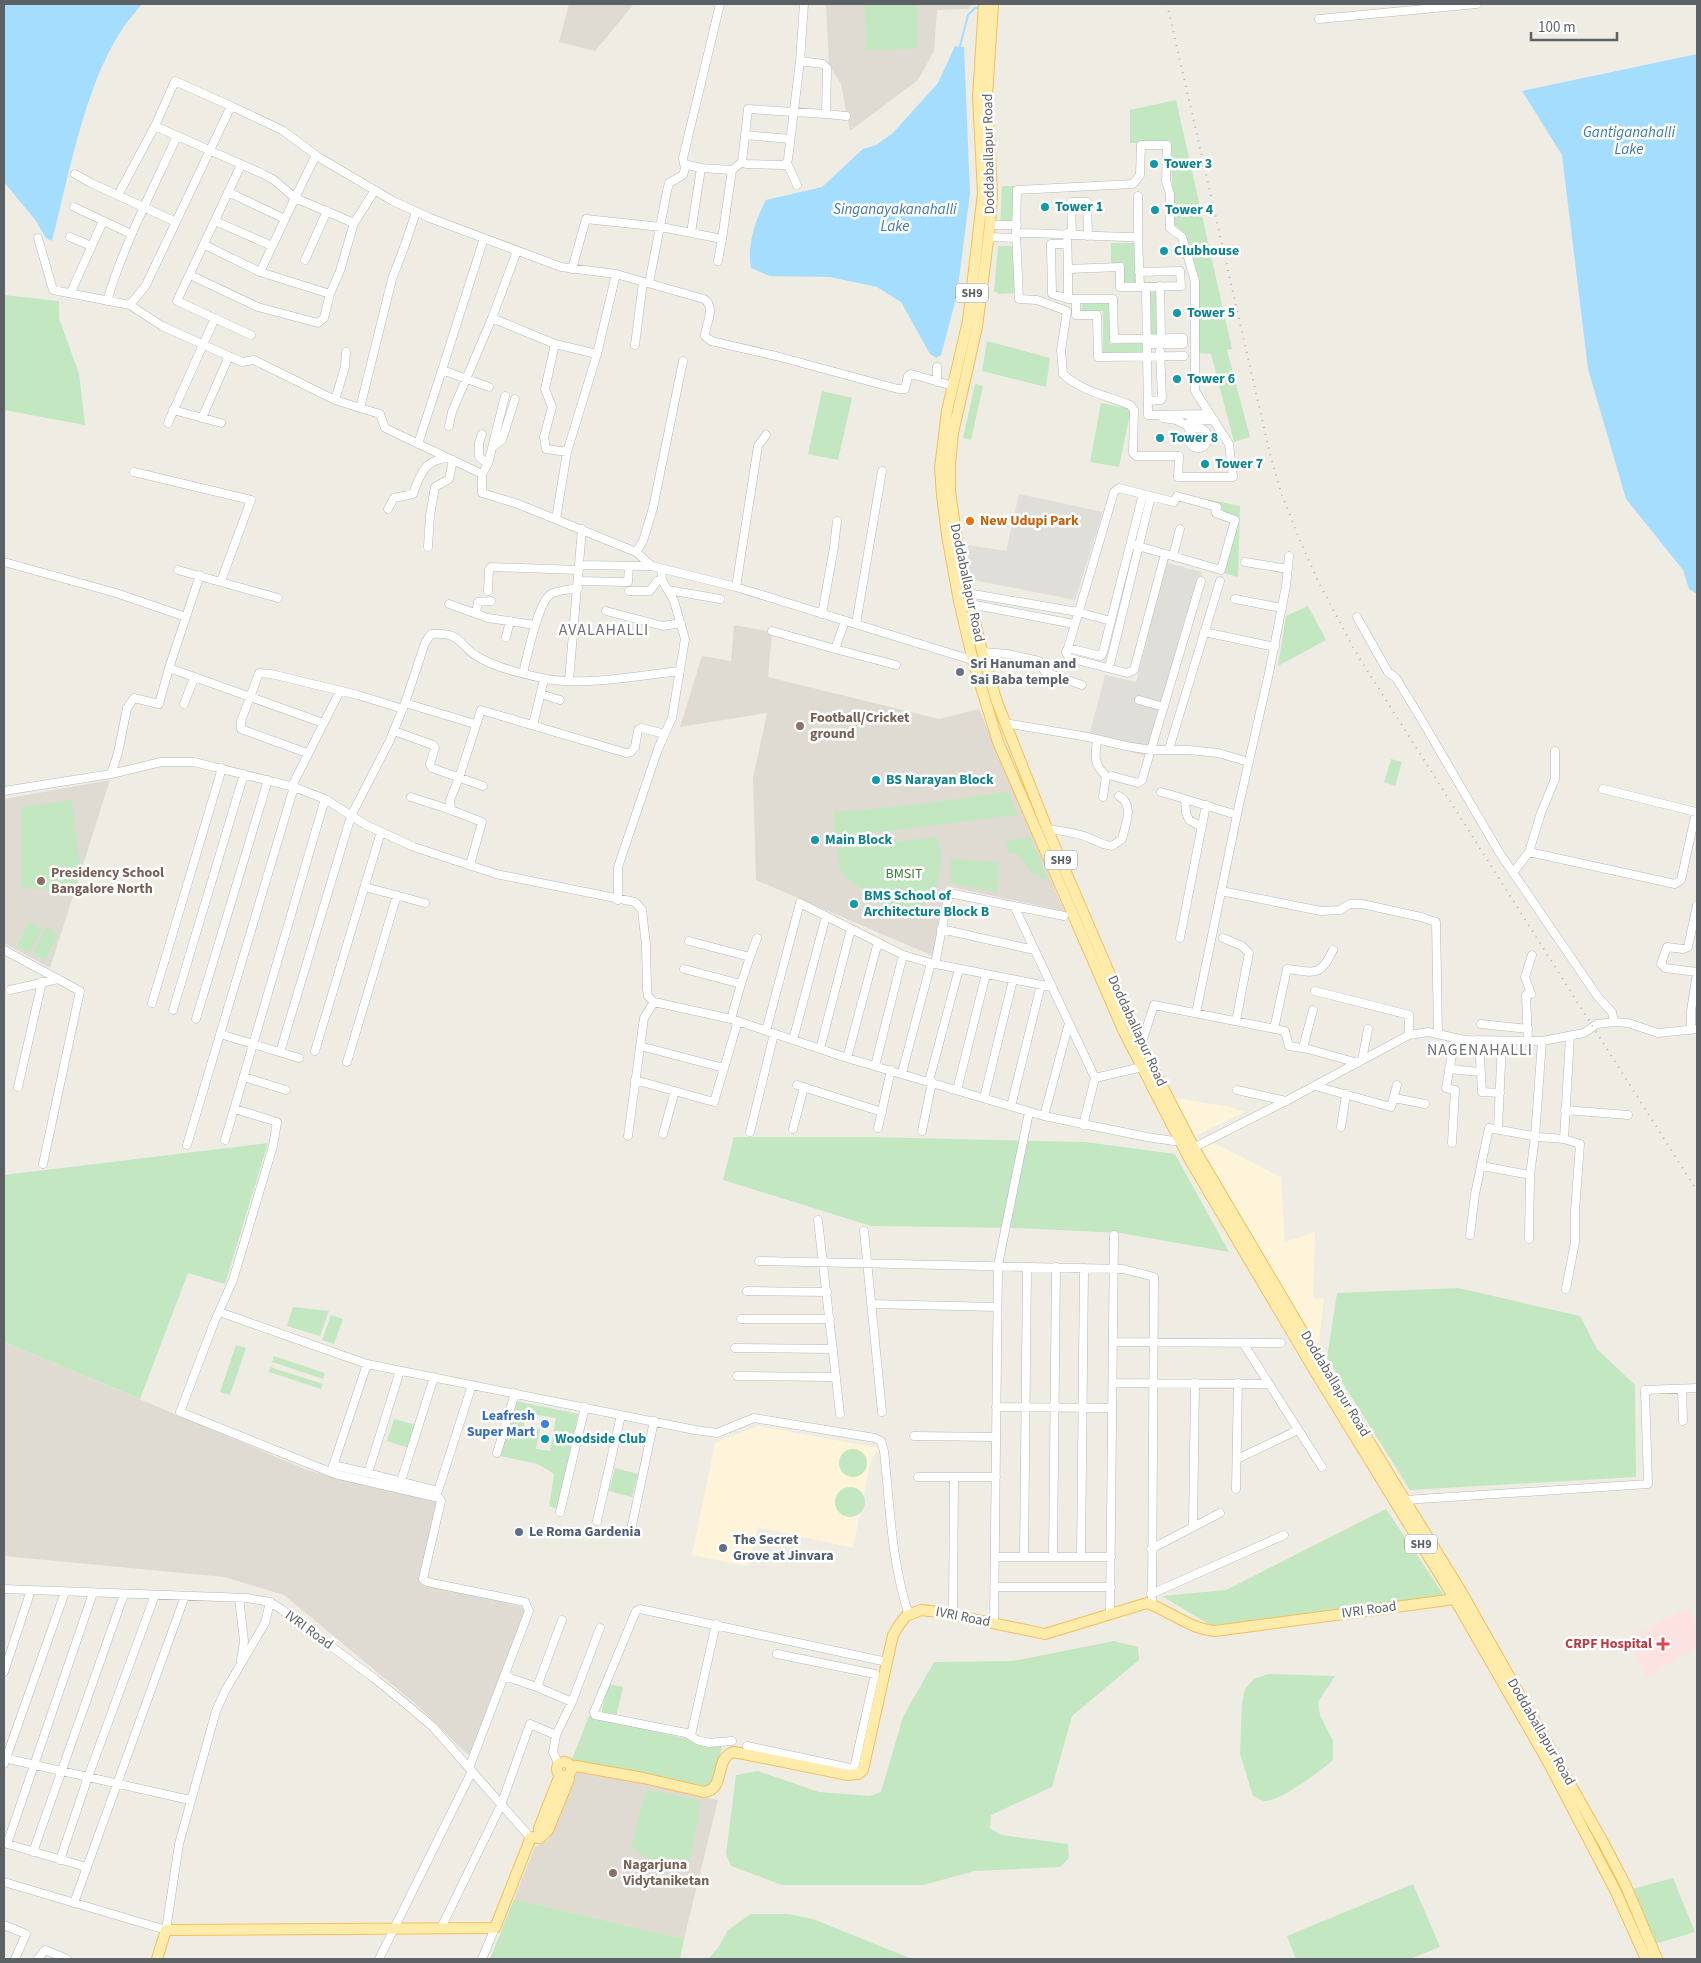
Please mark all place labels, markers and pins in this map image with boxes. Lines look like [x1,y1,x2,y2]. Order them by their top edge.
place label: Tower 3 [1164,154,1212,174]
marker: Tower 3 [1148,158,1160,170]
place label: Tower 1 [1055,197,1103,217]
place label: Tower 4 [1165,200,1214,220]
marker: Tower 1 [1039,201,1051,213]
marker: Tower 4 [1149,204,1161,216]
place label: Clubhouse [1174,241,1239,261]
marker: Clubhouse [1158,245,1170,257]
place label: Tower 5 [1187,303,1235,323]
marker: Tower 5 [1171,307,1183,319]
place label: Tower 6 [1187,369,1235,389]
marker: Tower 6 [1171,373,1183,385]
place label: Tower 8 [1170,428,1218,448]
marker: Tower 8 [1154,432,1166,444]
place label: Tower 7 [1215,454,1263,474]
marker: Tower 7 [1199,458,1211,470]
place label: New Udupi Park [980,511,1079,531]
marker: New Udupi Park [964,515,976,527]
place label: Sri Hanuman and Sai Baba temple [970,654,1076,690]
marker: Sri Hanuman and Sai Baba temple [954,666,966,678]
place label: Football/Cricket ground [810,708,910,744]
marker: Football/Cricket ground [794,720,806,732]
place label: BS Narayan Block [886,770,994,790]
marker: BS Narayan Block [870,774,882,786]
place label: Main Block [825,830,893,850]
marker: Main Block [809,834,821,846]
place label: Presidency School Bangalore North [51,863,164,899]
marker: Presidency School Bangalore North [35,875,47,887]
place label: BMS School of Architecture Block B [863,886,990,922]
marker: BMS School of Architecture Block B [848,898,860,910]
place label: Leafresh Super Mart [467,1406,536,1442]
marker: Leafresh Super Mart [539,1418,551,1430]
place label: Woodside Club [555,1429,646,1449]
marker: Woodside Club [539,1433,551,1445]
place label: Le Roma Gardenia [529,1522,641,1542]
marker: Le Roma Gardenia [513,1526,525,1538]
place label: The Secret Grove at Jinvara [733,1530,834,1566]
marker: The Secret Grove at Jinvara [717,1542,729,1554]
place label: CRPF Hospital [1565,1634,1652,1654]
marker: CRPF Hospital [1656,1637,1670,1651]
place label: Nagarjuna Vidytaniketan [622,1855,709,1891]
marker: Nagarjuna Vidytaniketan [607,1867,619,1879]

